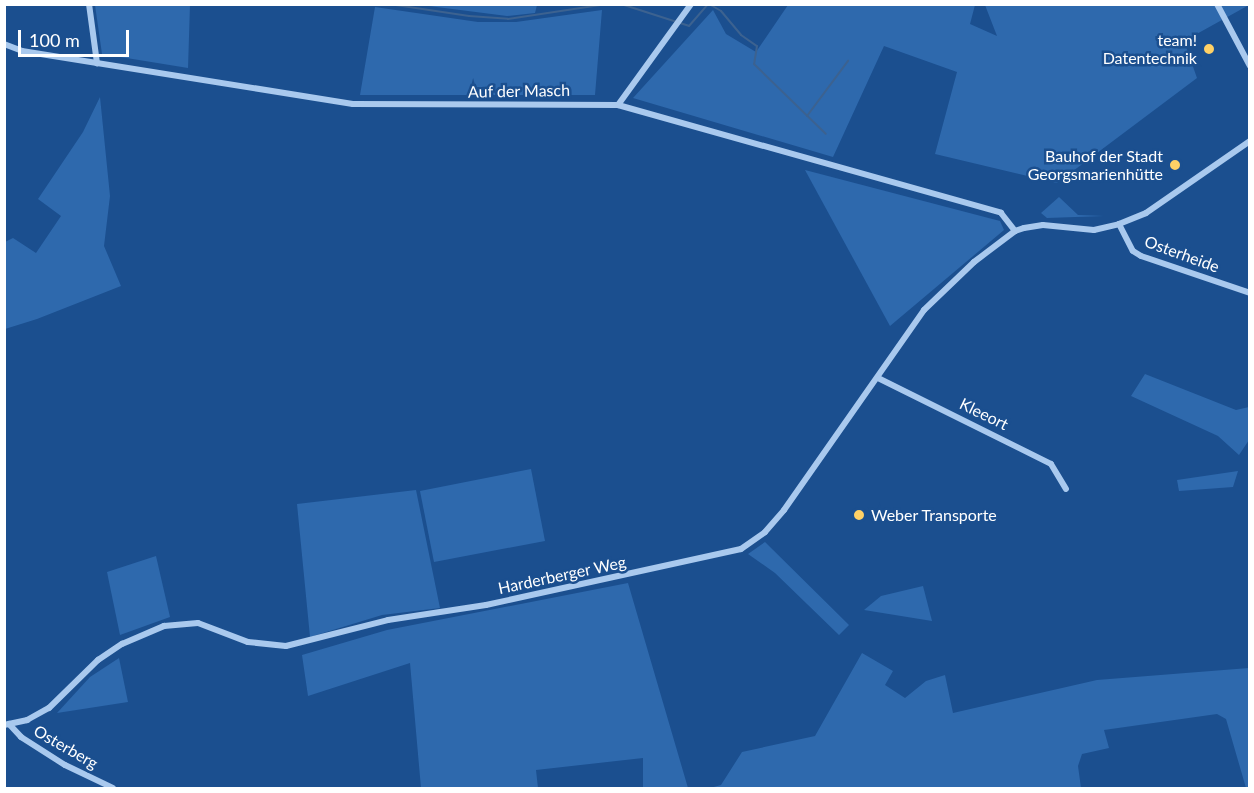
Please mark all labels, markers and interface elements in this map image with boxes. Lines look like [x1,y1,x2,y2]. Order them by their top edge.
scale bar [21,18,132,56]
text: 100 m [29,29,80,51]
place label: team! Datentechnik [1103,30,1197,68]
marker: team! Datentechnik [1202,42,1216,56]
street label: Auf der Masch [468,81,570,101]
place label: Bauhof der Stadt Georgsmarienhütte [1028,146,1163,184]
marker: Bauhof der Stadt Georgsmarienhütte [1168,158,1182,172]
street label: Osterheide [1142,232,1222,276]
street label: Kleeort [956,394,1012,434]
place label: Weber Transporte [871,505,998,525]
marker: Weber Transporte [852,508,866,522]
street label: Harderberger Weg [496,552,628,598]
street label: Osterberg [30,721,102,773]

